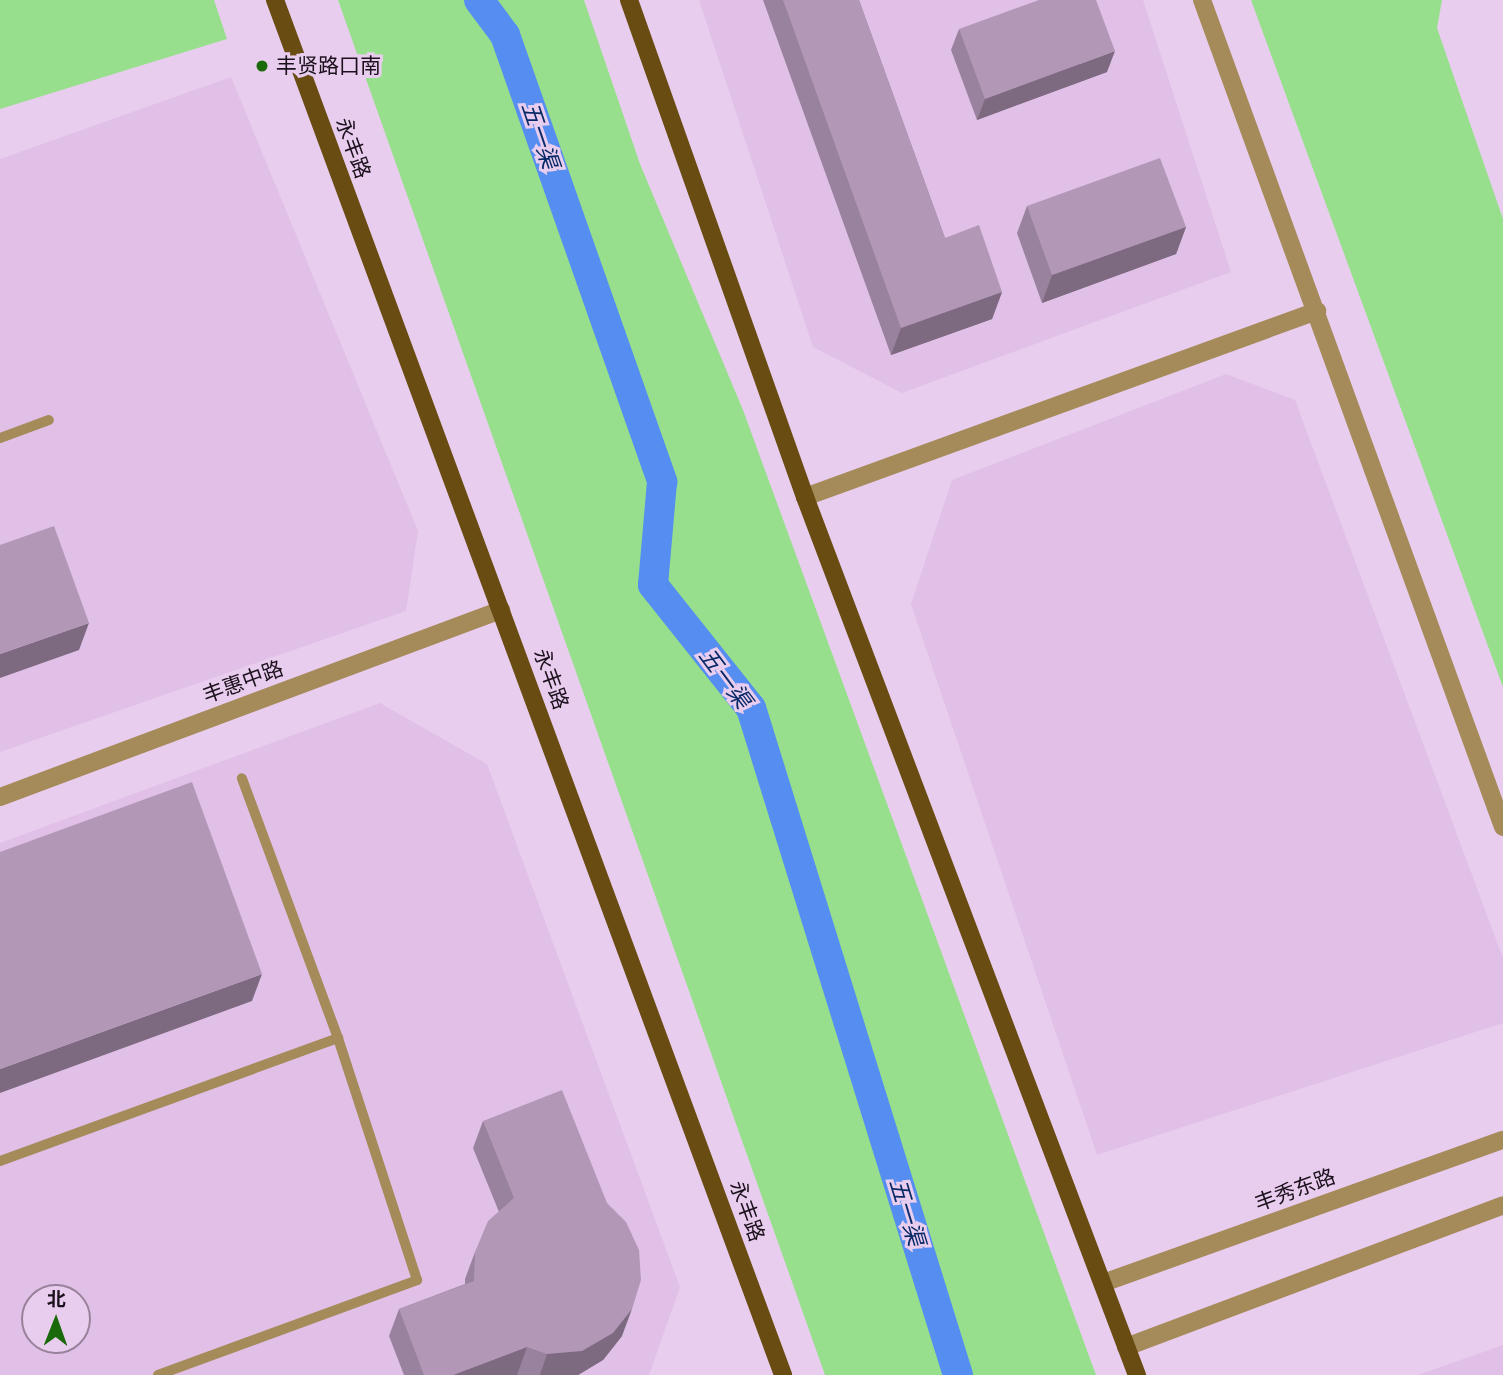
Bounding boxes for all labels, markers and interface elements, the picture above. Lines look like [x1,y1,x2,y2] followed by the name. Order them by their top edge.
[276,53,381,79] place label: 丰贤路口南
[254,58,270,74] marker: 丰贤路口南
[516,98,564,172] water label: 五一渠
[330,114,376,182] street label: 永丰路
[693,642,757,714] water label: 五一渠
[528,645,574,713] street label: 永丰路
[199,656,287,708] street label: 丰惠中路
[1251,1164,1339,1216] street label: 丰秀东路
[884,1175,930,1249] water label: 五一渠
[724,1177,770,1245] street label: 永丰路
[21,1284,91,1354] north arrow
[47,1288,66,1311] text: 北

